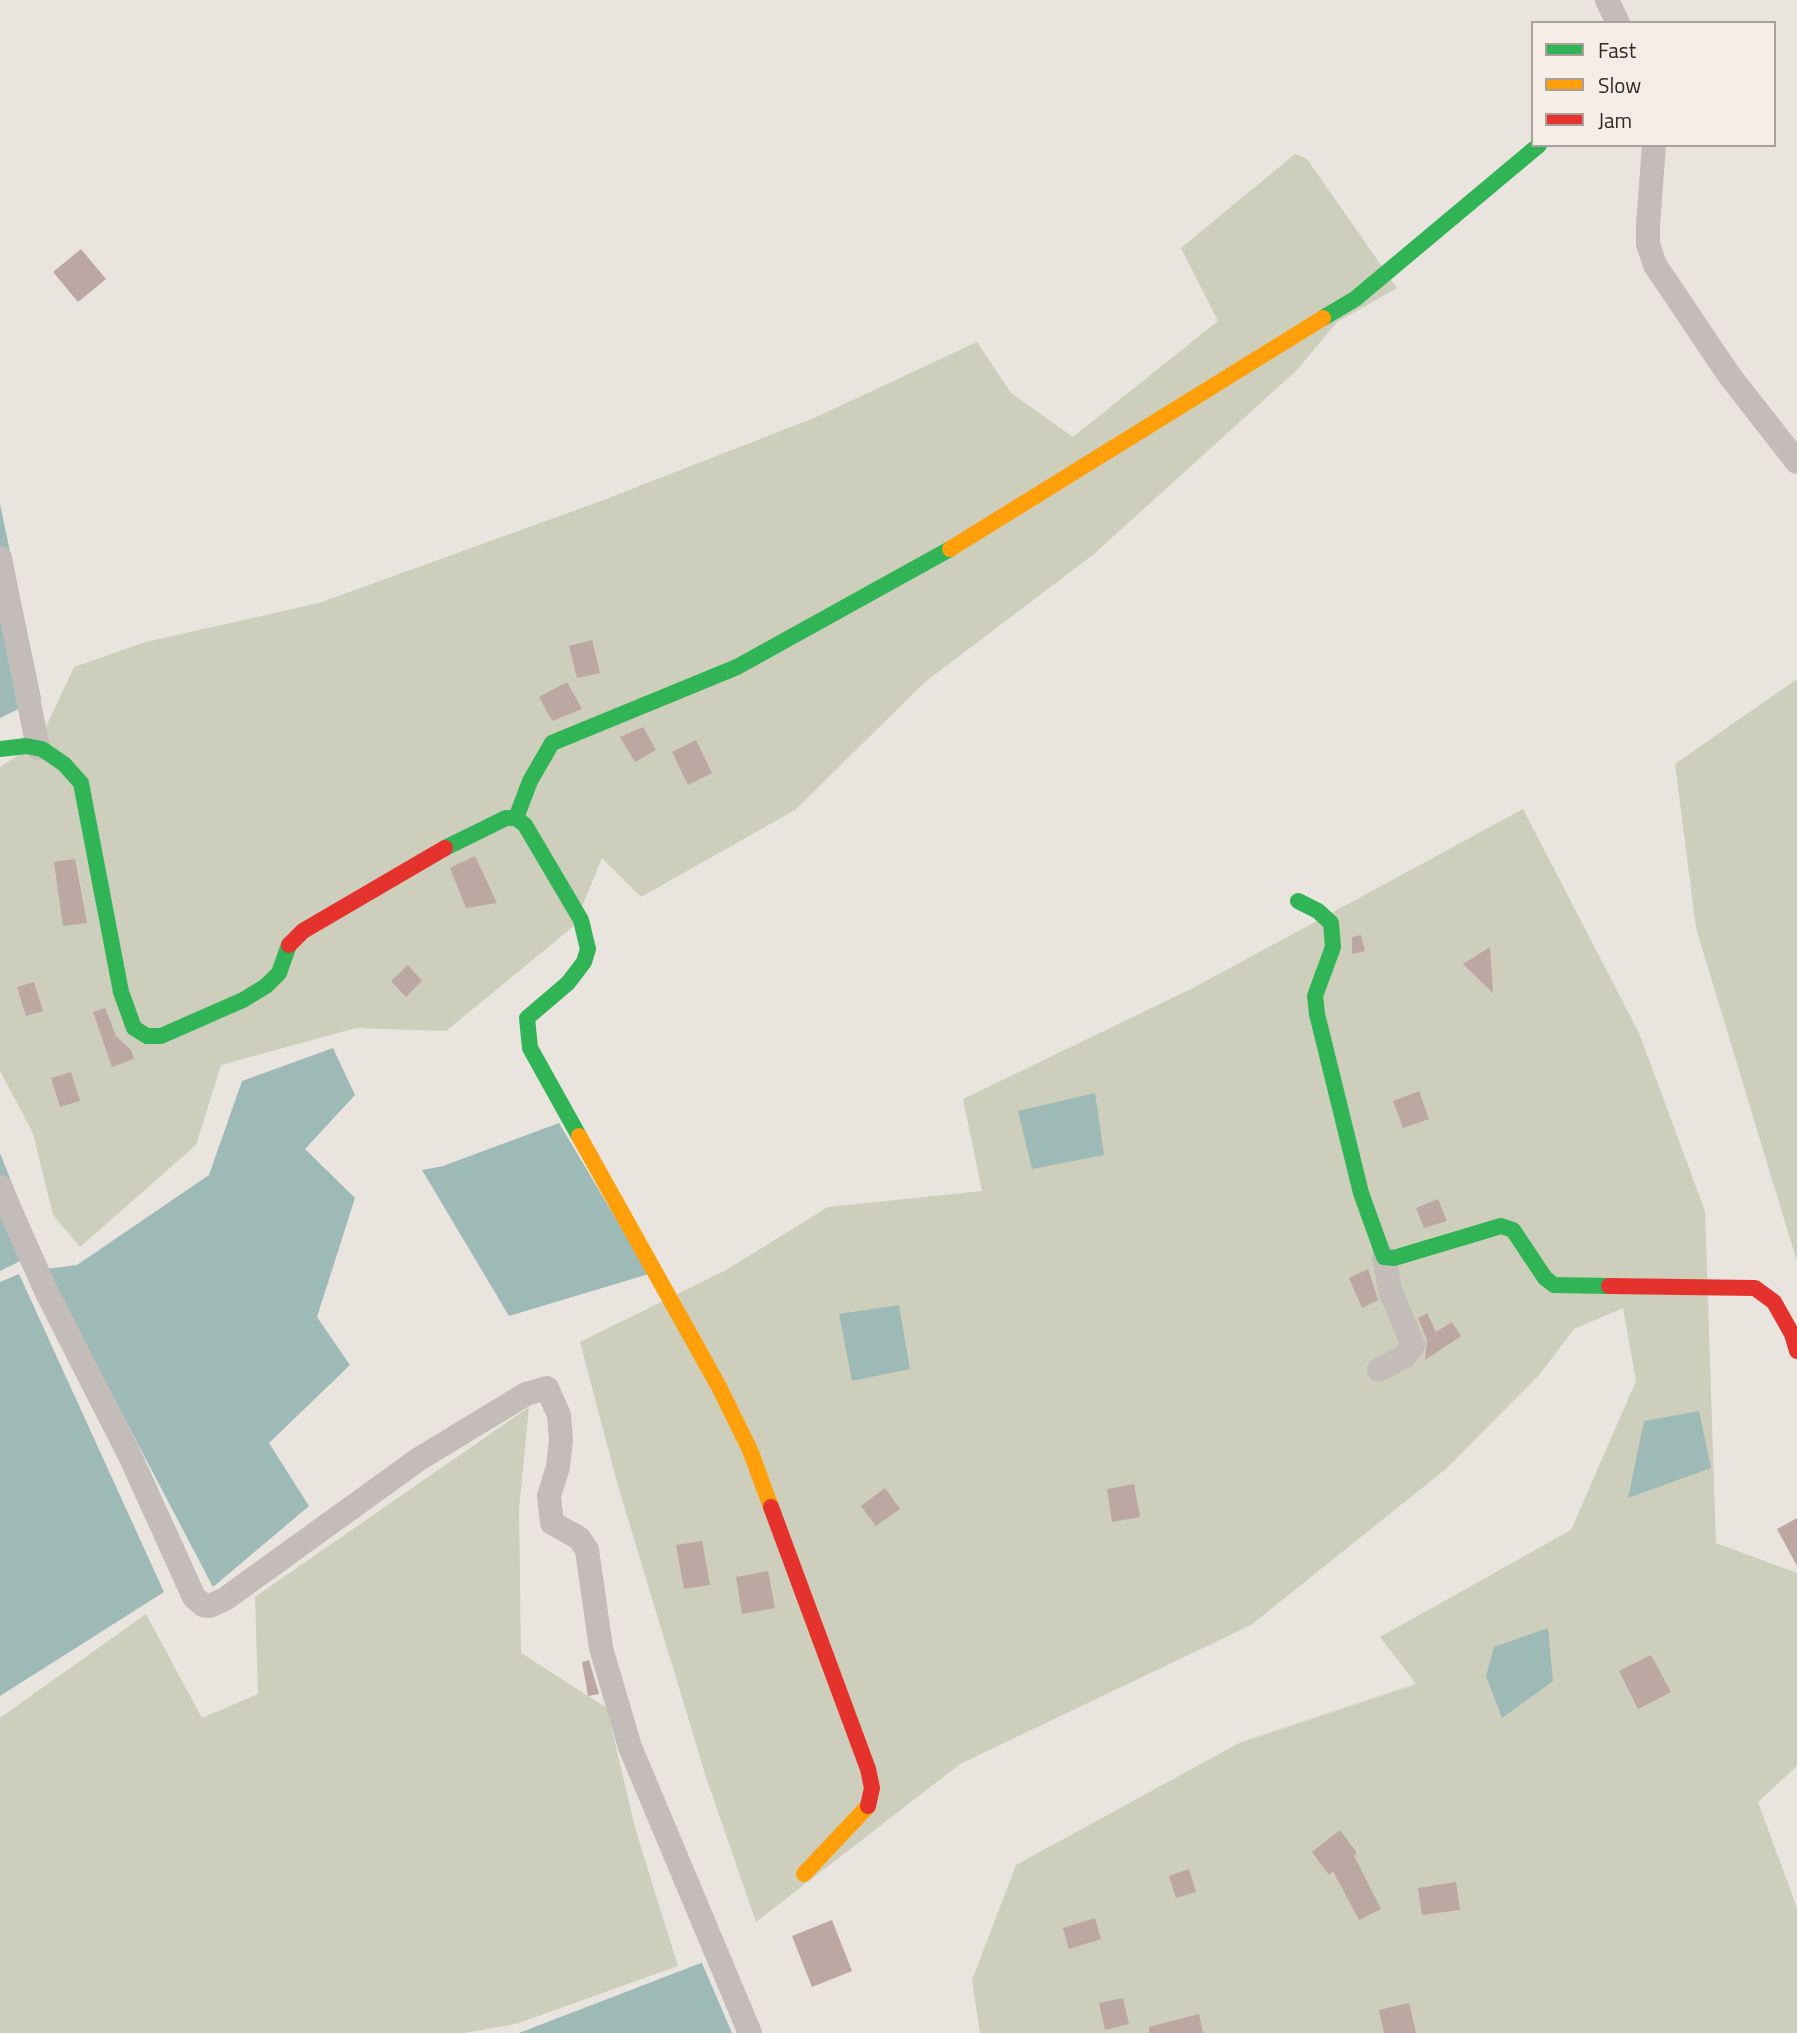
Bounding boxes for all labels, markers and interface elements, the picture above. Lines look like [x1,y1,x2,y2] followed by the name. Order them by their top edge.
[1531,21,1776,147] legend
[1598,34,1636,66] text: Fast
[1598,69,1641,101] text: Slow
[1598,104,1632,136] text: Jam

